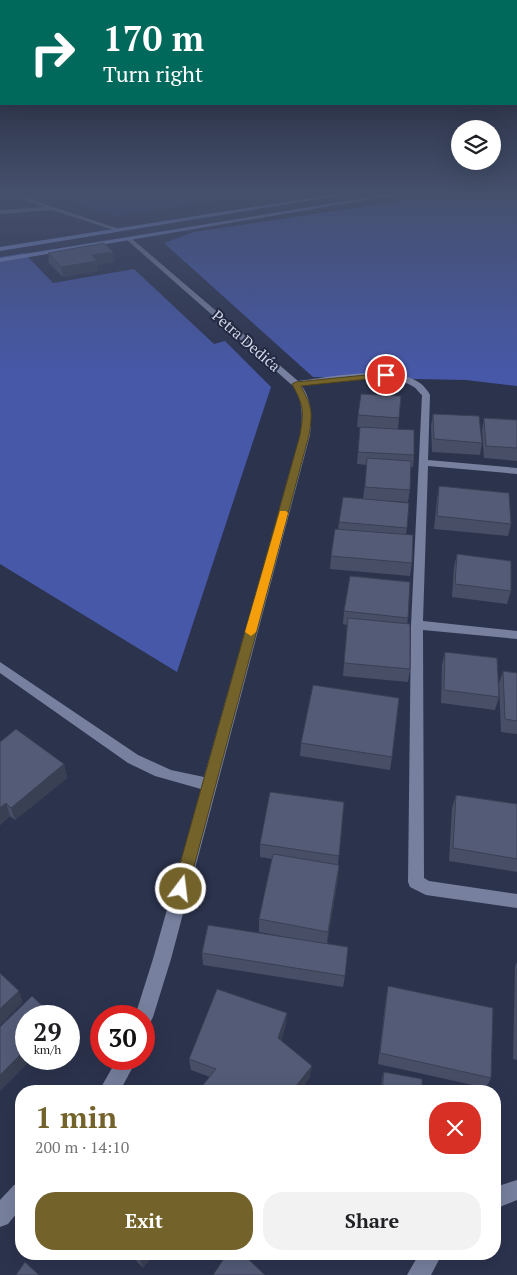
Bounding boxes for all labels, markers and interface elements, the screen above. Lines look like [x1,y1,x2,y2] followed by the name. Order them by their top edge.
[103,15,204,61] text: 170 m
[20,20,85,85] icon: right
[103,59,203,88] text: Turn right
[451,120,501,170] map controls
[451,120,501,170] button: layers
[208,305,285,376] street label: Petra Dedića
[365,354,407,396] pin
[372,361,400,389] icon: arrive
[154,862,206,914] position arrow
[90,1005,155,1070] speed limit sign: 30
[33,1015,62,1048] text: 29
[34,1042,61,1057] text: km/h
[35,1097,117,1137] text: 1 min
[429,1102,481,1154] button: close
[35,1136,129,1158] text: 200 m · 14:10
[35,1192,253,1250] button: Exit
[263,1192,481,1250] button: Share

